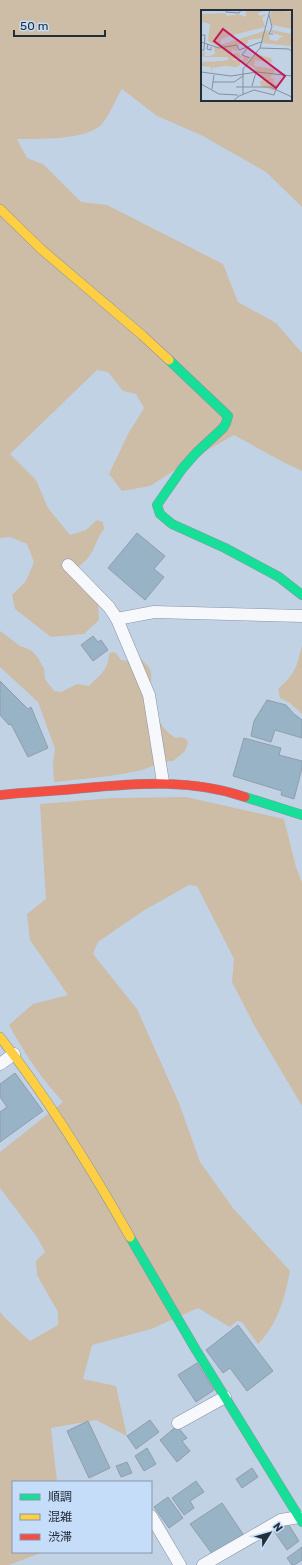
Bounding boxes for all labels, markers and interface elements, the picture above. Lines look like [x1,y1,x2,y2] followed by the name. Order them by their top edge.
[201,10,292,101] inset map
[14,12,105,38] scale bar
[20,19,48,33] text: 50 m
[12,1481,152,1553] legend
[48,1490,72,1504] text: 順調
[48,1510,72,1524] text: 混雑
[250,1513,290,1553] north arrow
[270,1520,285,1534] text: N
[48,1530,72,1544] text: 渋滞

